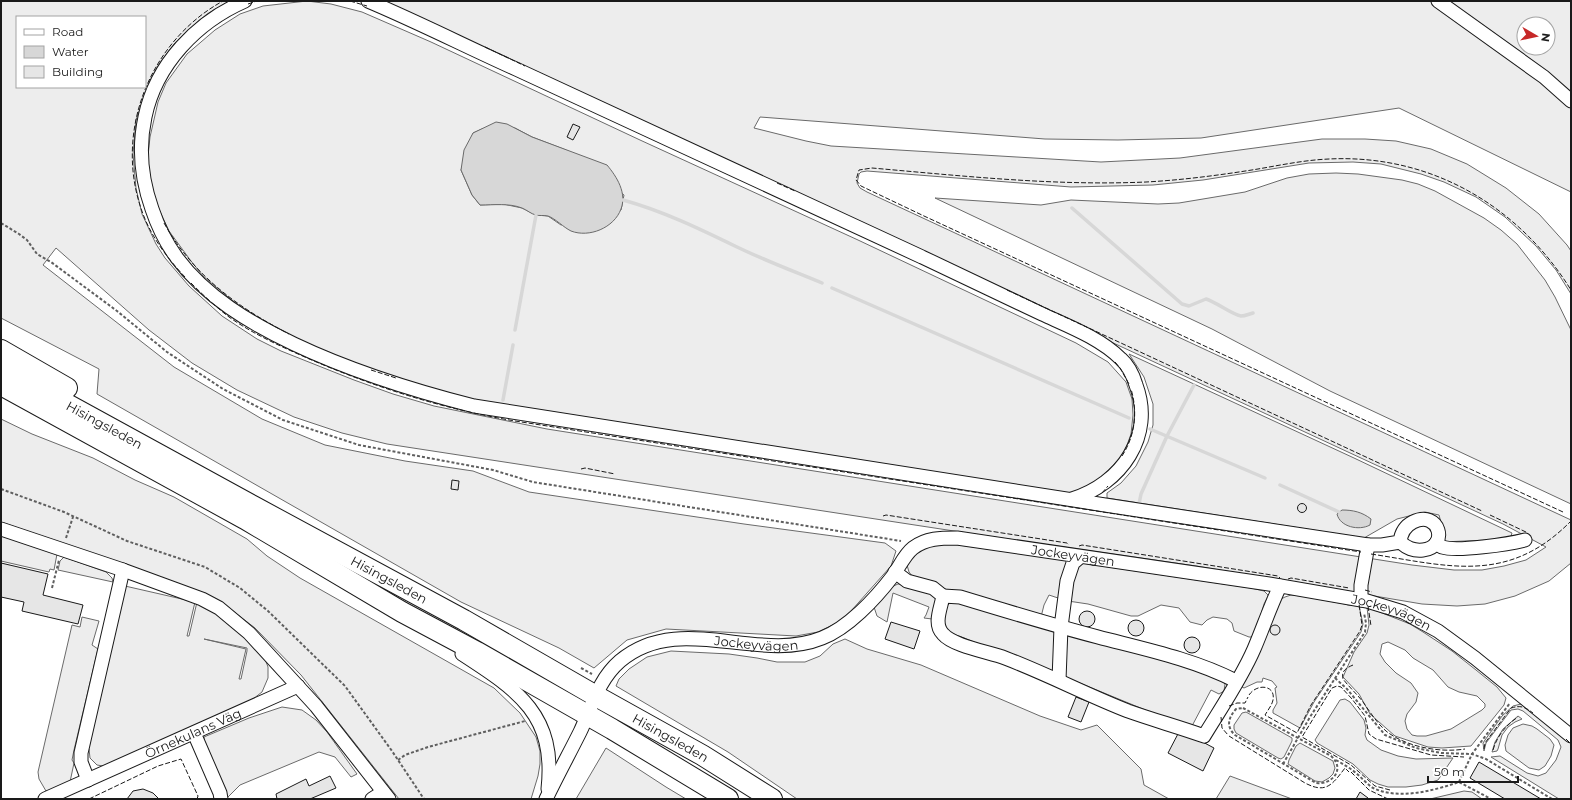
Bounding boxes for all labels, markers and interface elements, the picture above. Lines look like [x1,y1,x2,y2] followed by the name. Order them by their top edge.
[16,16,146,88] legend
[1516,16,1556,56] north arrow
[52,24,83,39] text: Road
[1538,32,1553,43] text: N
[52,44,89,59] text: Water
[52,64,103,79] text: Building
[63,397,146,452] street label: Hisingsleden
[1029,541,1116,569] street label: Jockeyvägen
[348,552,430,607] street label: Hisingsleden
[1349,590,1434,634] street label: Jockeyvägen
[712,632,799,654] street label: Jockeyvägen
[142,704,244,761] street label: Örnekulans Väg
[630,710,712,765] street label: Hisingsleden
[1428,758,1518,784] scale bar
[1434,764,1465,779] text: 50 m

